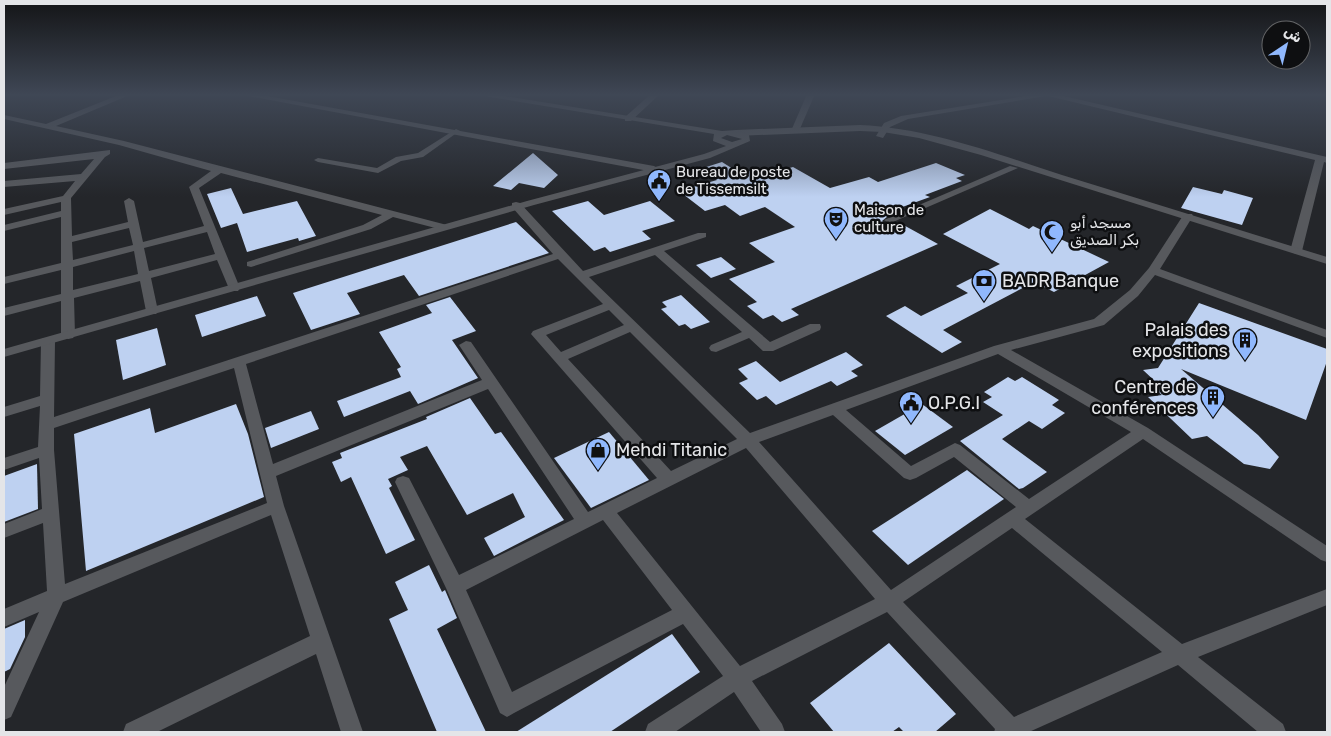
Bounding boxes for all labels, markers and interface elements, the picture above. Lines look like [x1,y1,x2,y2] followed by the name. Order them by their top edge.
[1261,20,1311,70] north arrow
[1281,23,1306,47] text: ش
[676,163,790,198] place label: Bureau de poste de Tissemsilt
[646,168,672,202] public building icon: Bureau de poste de Tissemsilt
[854,201,924,236] place label: Maison de culture
[823,206,849,240] theatre icon: Maison de culture
[1070,214,1139,249] place label: مسجد أبو بكر الصديق
[1039,219,1065,253] mosque icon: مسجد أبو بكر الصديق
[971,268,997,302] bank icon: BADR Banque
[1002,270,1119,292] place label: BADR Banque
[1132,319,1228,362] place label: Palais des expositions
[1232,327,1258,361] building icon: Palais des expositions
[1091,376,1196,419] place label: Centre de conférences
[1200,384,1226,418] building icon: Centre de conférences
[898,390,924,424] public building icon: O.P.G.I
[928,392,980,414] place label: O.P.G.I
[585,437,611,471] shop icon: Mehdi Titanic
[616,439,727,461] place label: Mehdi Titanic

